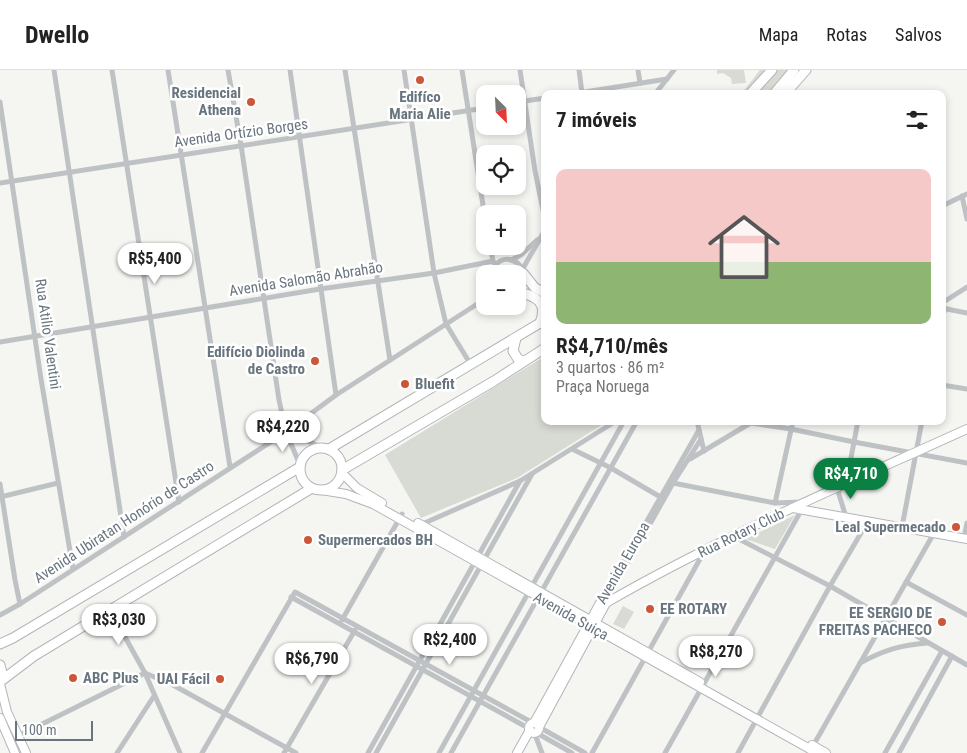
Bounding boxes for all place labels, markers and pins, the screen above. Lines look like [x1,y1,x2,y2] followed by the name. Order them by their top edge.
[414,74,426,86] marker: Edifíco Maria Alie
[171,84,241,119] place label: Residencial Athena
[389,88,451,123] place label: Edifíco Maria Alie
[245,96,257,108] marker: Residencial Athena
[109,242,201,285] pin: R$5,400
[207,343,305,378] place label: Edifício Diolinda de Castro
[309,355,321,367] marker: Edifício Diolinda de Castro
[415,375,455,393] place label: Bluefit
[399,378,411,390] marker: Bluefit
[237,410,329,453] pin: R$4,220
[805,458,897,500] pin: R$4,710
[835,518,946,536] place label: Leal Supermecado
[950,521,962,533] marker: Leal Supermecado
[318,531,433,549] place label: Supermercados BH
[302,534,314,546] marker: Supermercados BH
[660,600,728,618] place label: EE ROTARY
[644,603,656,615] marker: EE ROTARY
[73,604,165,646] pin: R$3,030
[819,604,932,639] place label: EE SERGIO DE FREITAS PACHECO
[936,616,948,628] marker: EE SERGIO DE FREITAS PACHECO
[404,624,496,666] pin: R$2,400
[670,636,762,678] pin: R$8,270
[266,642,358,685] pin: R$6,790
[83,669,139,687] place label: ABC Plus
[157,670,210,688] place label: UAI Fácil
[67,672,79,684] marker: ABC Plus
[214,673,226,685] marker: UAI Fácil

